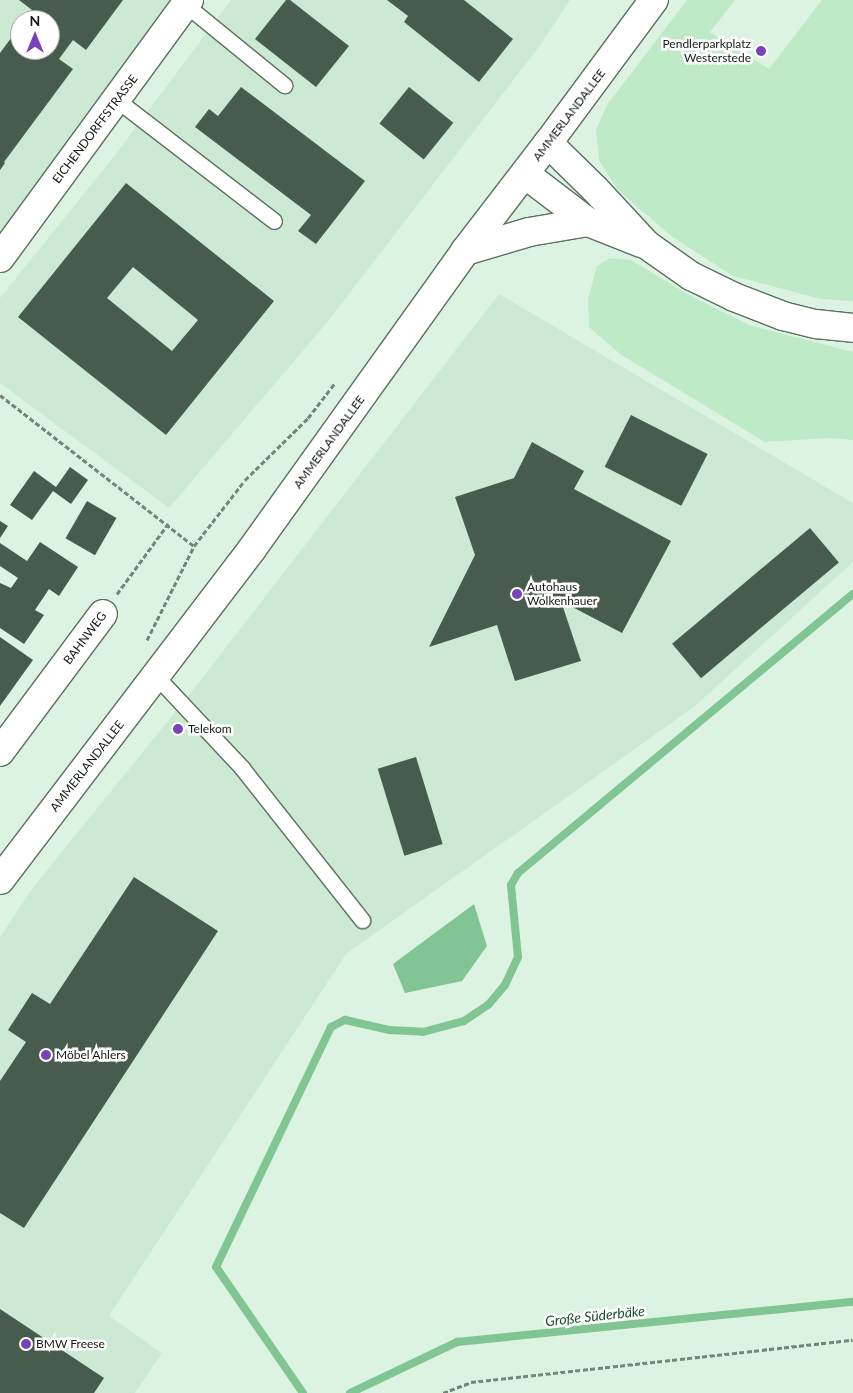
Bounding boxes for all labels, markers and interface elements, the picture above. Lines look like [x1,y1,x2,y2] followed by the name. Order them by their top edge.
[10,10,60,60] north arrow
[30,12,40,29] text: N
[663,37,751,65] place label: Pendlerparkplatz Westerstede
[755,45,767,57] marker: Pendlerparkplatz Westerstede
[530,66,608,164] street label: AMMERLANDALLEE
[49,72,141,186] street label: EICHENDORFFSTRASSE
[290,393,368,491] street label: AMMERLANDALLEE
[527,580,597,608] place label: Autohaus Wolkenhauer
[511,588,523,600] marker: Autohaus Wolkenhauer
[61,609,109,667] street label: BAHNWEG
[47,718,127,814] street label: AMMERLANDALLEE
[188,722,232,736] place label: Telekom
[172,723,184,735] marker: Telekom
[56,1048,126,1062] place label: Möbel Ahlers
[40,1049,52,1061] marker: Möbel Ahlers
[544,1302,646,1330] water label: Große Süderbäke
[36,1337,105,1351] place label: BMW Freese
[20,1338,32,1350] marker: BMW Freese

